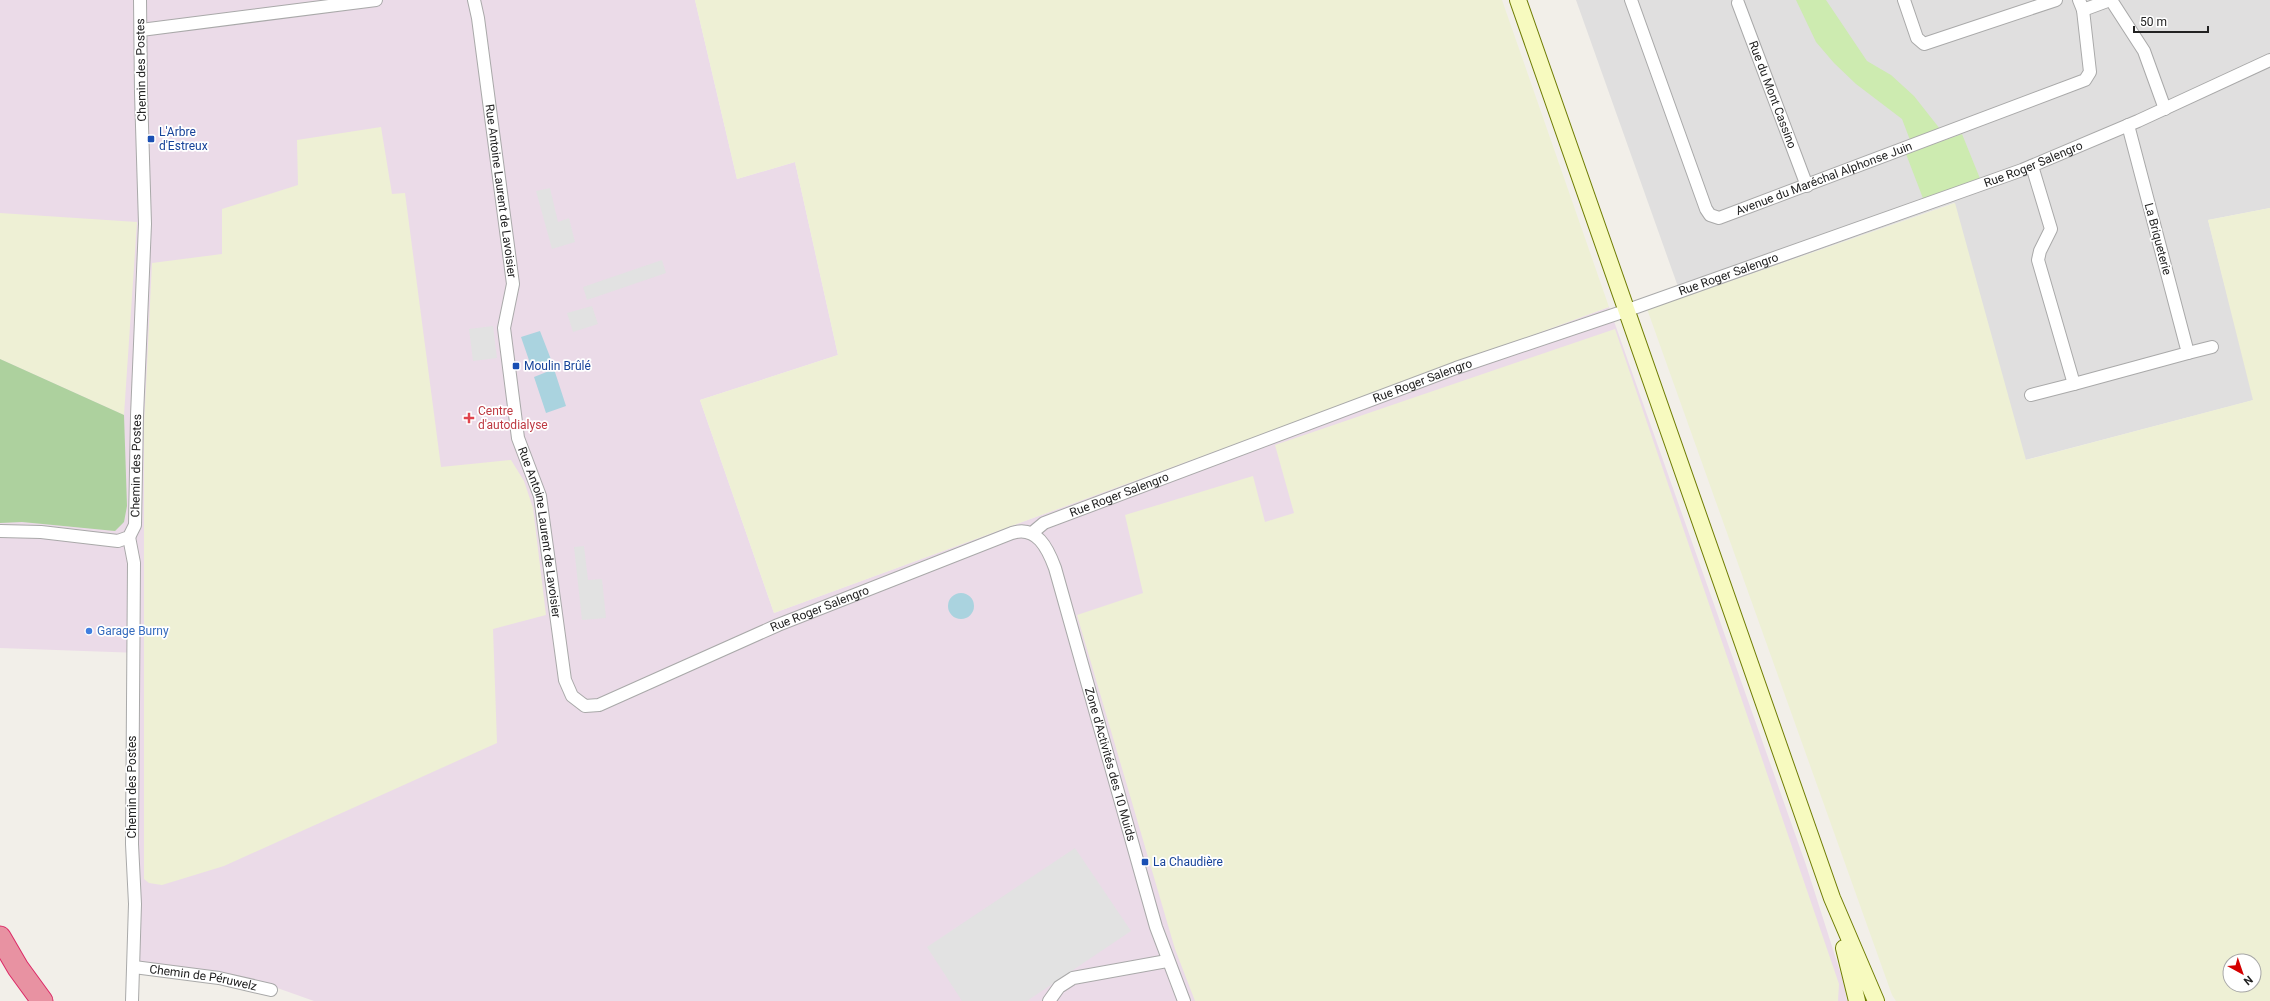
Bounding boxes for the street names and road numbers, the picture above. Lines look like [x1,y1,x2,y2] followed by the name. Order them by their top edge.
[133,18,149,122] street label: Chemin des Postes
[1746,39,1799,151] street label: Rue du Mont Cassino
[482,103,519,279] street label: Rue Antoine Laurent de Lavoisier
[1982,138,2085,190] street label: Rue Roger Salengro
[1734,139,1914,218] street label: Avenue du Maréchal Alphonse Juin
[2142,202,2174,276] street label: La Briqueterie
[1677,250,1780,298] street label: Rue Roger Salengro
[1371,356,1474,406] street label: Rue Roger Salengro
[128,414,144,517] street label: Chemin des Postes
[515,445,563,619] street label: Rue Antoine Laurent de Lavoisier
[1068,470,1171,520] street label: Rue Roger Salengro
[768,583,871,635] street label: Rue Roger Salengro
[1082,686,1139,843] street label: Zone d'Activités des 10 Muids
[125,735,139,839] street label: Chemin des Postes
[149,962,258,994] street label: Chemin de Péruwelz

